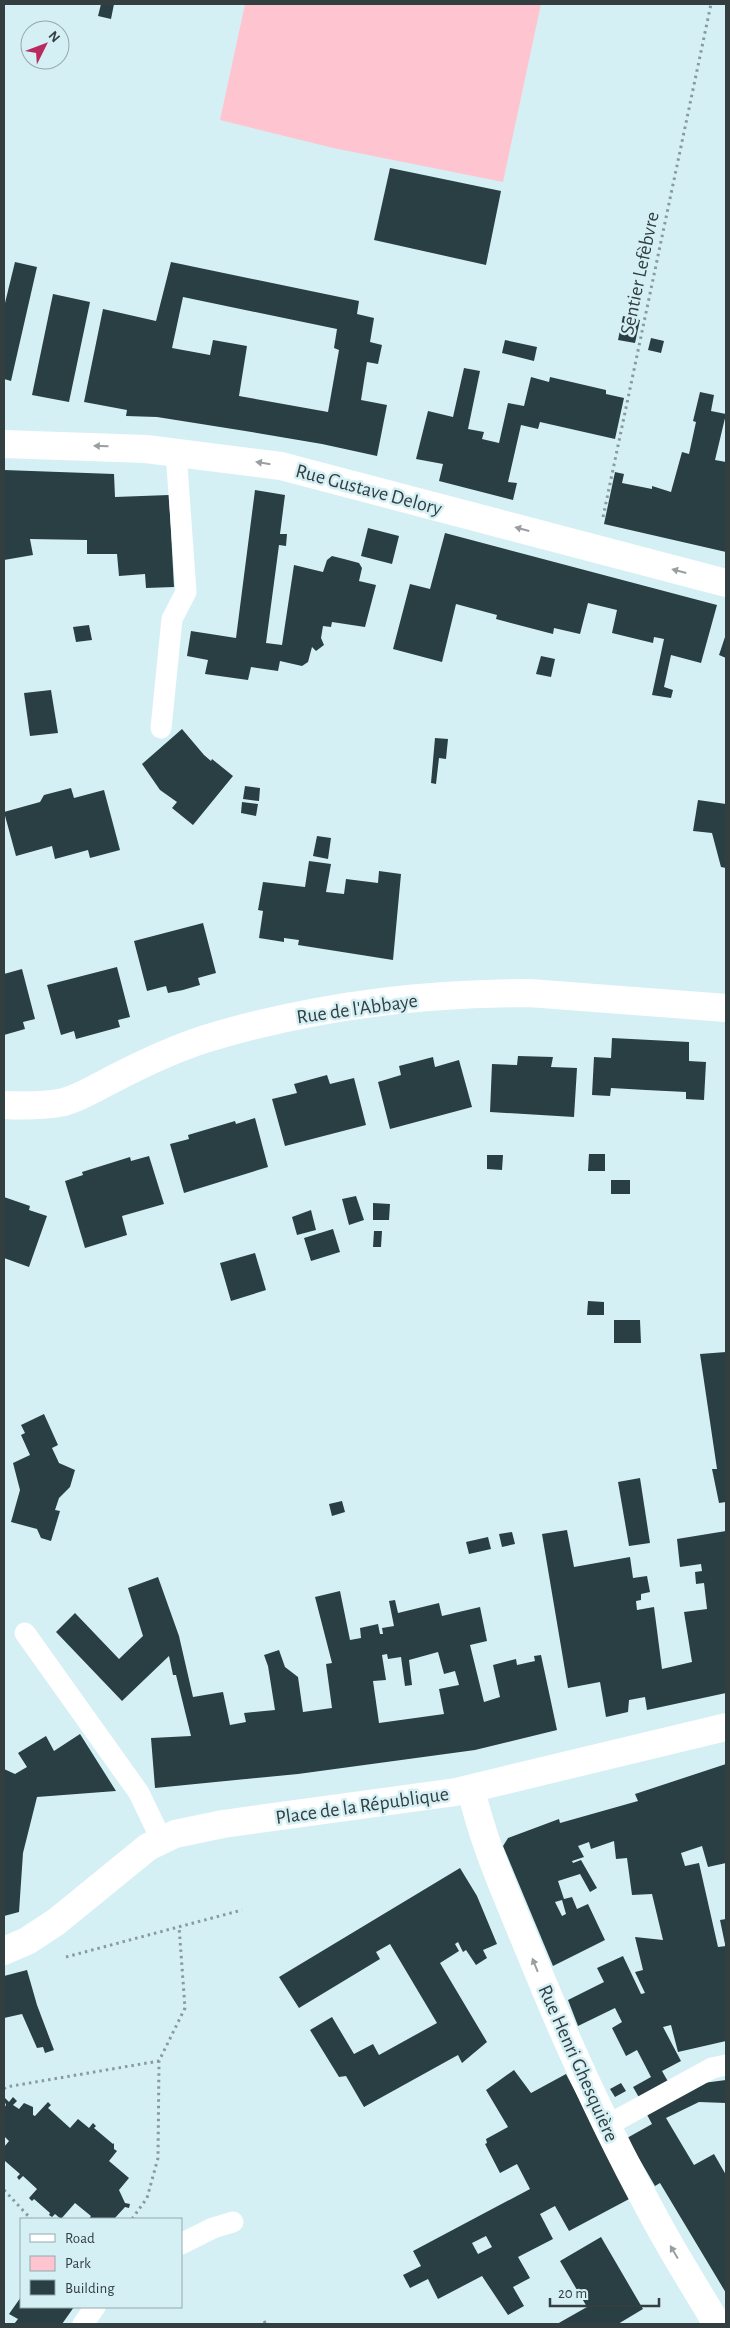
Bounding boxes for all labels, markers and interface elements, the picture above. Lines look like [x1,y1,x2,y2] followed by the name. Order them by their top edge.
[20,20,70,70] north arrow
[45,29,62,45] text: N
[617,210,663,336] street label: Sentier Lefèbvre
[93,442,109,450] one-way arrow
[254,459,270,467] one-way arrow
[293,461,445,519] street label: Rue Gustave Delory
[514,525,530,533] one-way arrow
[672,567,687,575] one-way arrow
[295,991,419,1027] street label: Rue de l'Abbaye
[274,1784,450,1828] street label: Place de la République
[531,1957,539,1972] one-way arrow
[534,1982,622,2145] street label: Rue Henri Ghesquière
[20,2218,182,2308] legend
[65,2231,95,2246] text: Road
[670,2246,679,2259] one-way arrow
[65,2256,91,2271] text: Park
[550,2276,659,2308] scale bar
[65,2281,115,2296] text: Building
[558,2286,587,2301] text: 20 m

